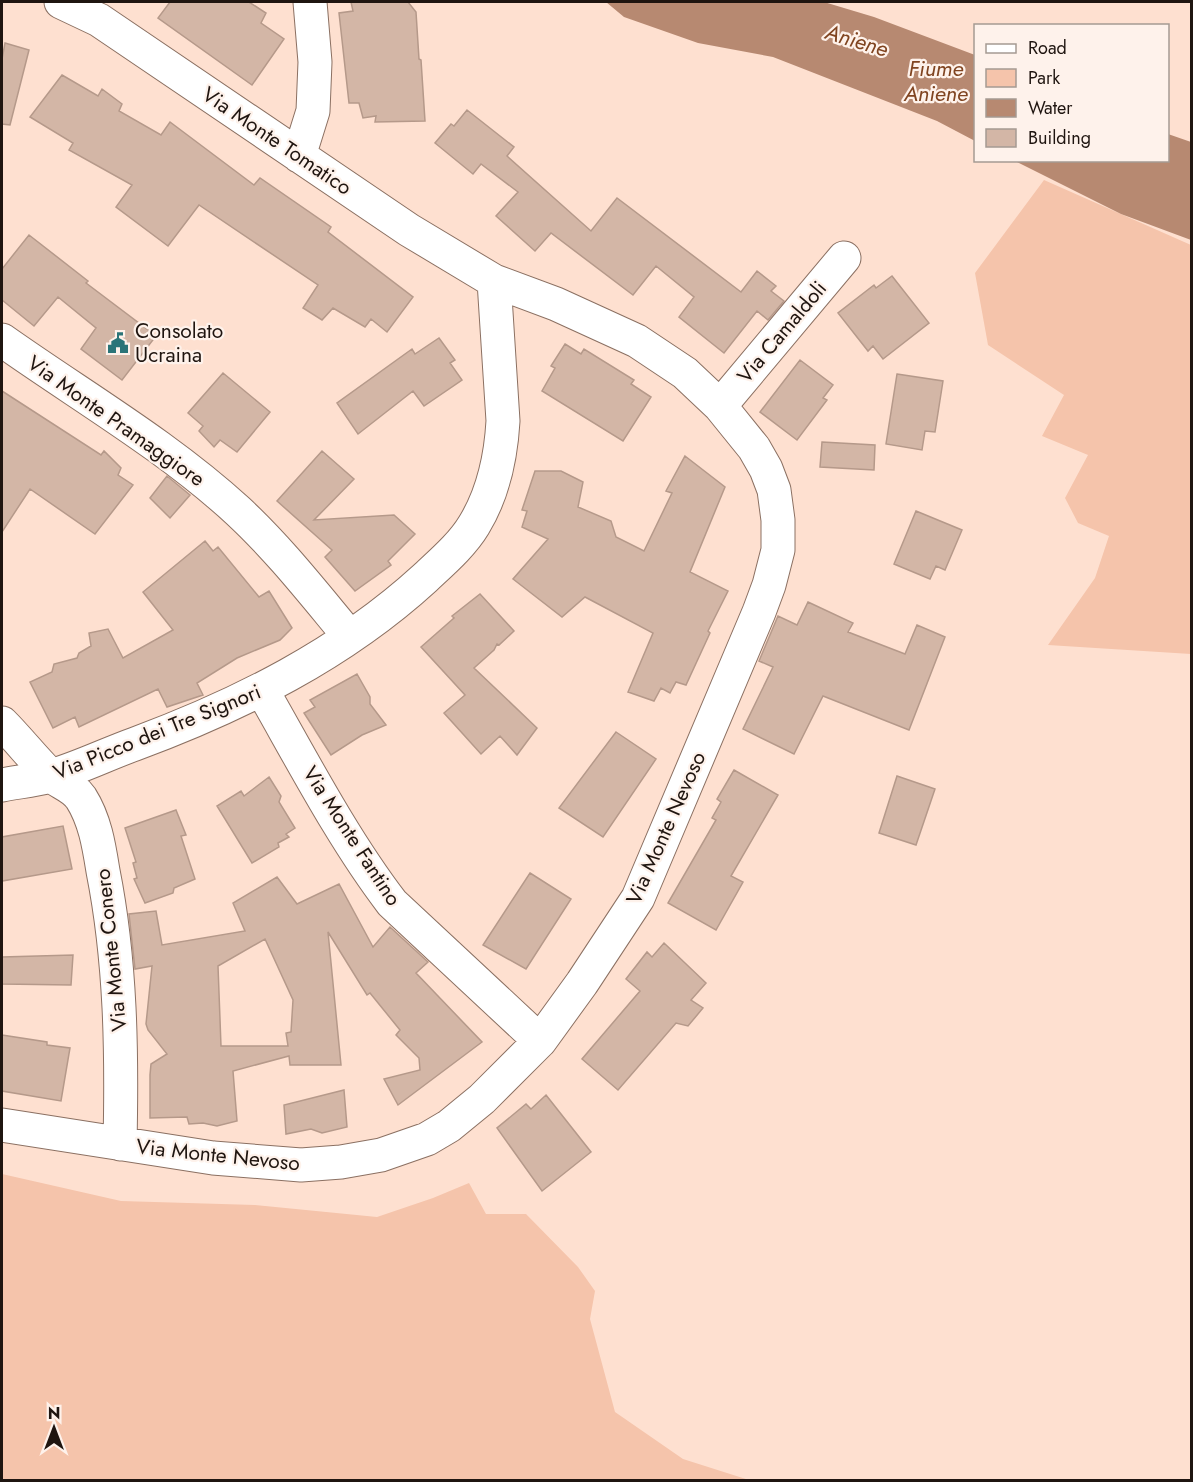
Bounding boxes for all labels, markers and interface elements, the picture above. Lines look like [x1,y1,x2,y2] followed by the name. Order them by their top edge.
[821,15,892,65] water label: Aniene
[974,24,1169,162] legend
[1028,35,1067,61] text: Road
[903,52,968,109] water label: Fiume Aniene
[1028,65,1060,91] text: Park
[196,80,358,202] street label: Via Monte Tomatico
[1028,95,1073,121] text: Water
[1028,125,1091,151] text: Building
[730,274,834,390] street label: Via Camaldoli
[135,316,223,370] place label: Consolato Ucraina
[106,331,130,355] public building icon: Consolato Ucraina
[21,348,211,494] street label: Via Monte Pramaggiore
[49,677,265,787] street label: Via Picco dei Tre Signori
[619,747,713,909] street label: Via Monte Nevoso
[295,760,409,912] street label: Via Monte Fantino
[88,867,134,1033] street label: Via Monte Conero
[135,1131,301,1179] street label: Via Monte Nevoso
[24,1398,84,1458] north arrow
[48,1402,60,1425] text: N

